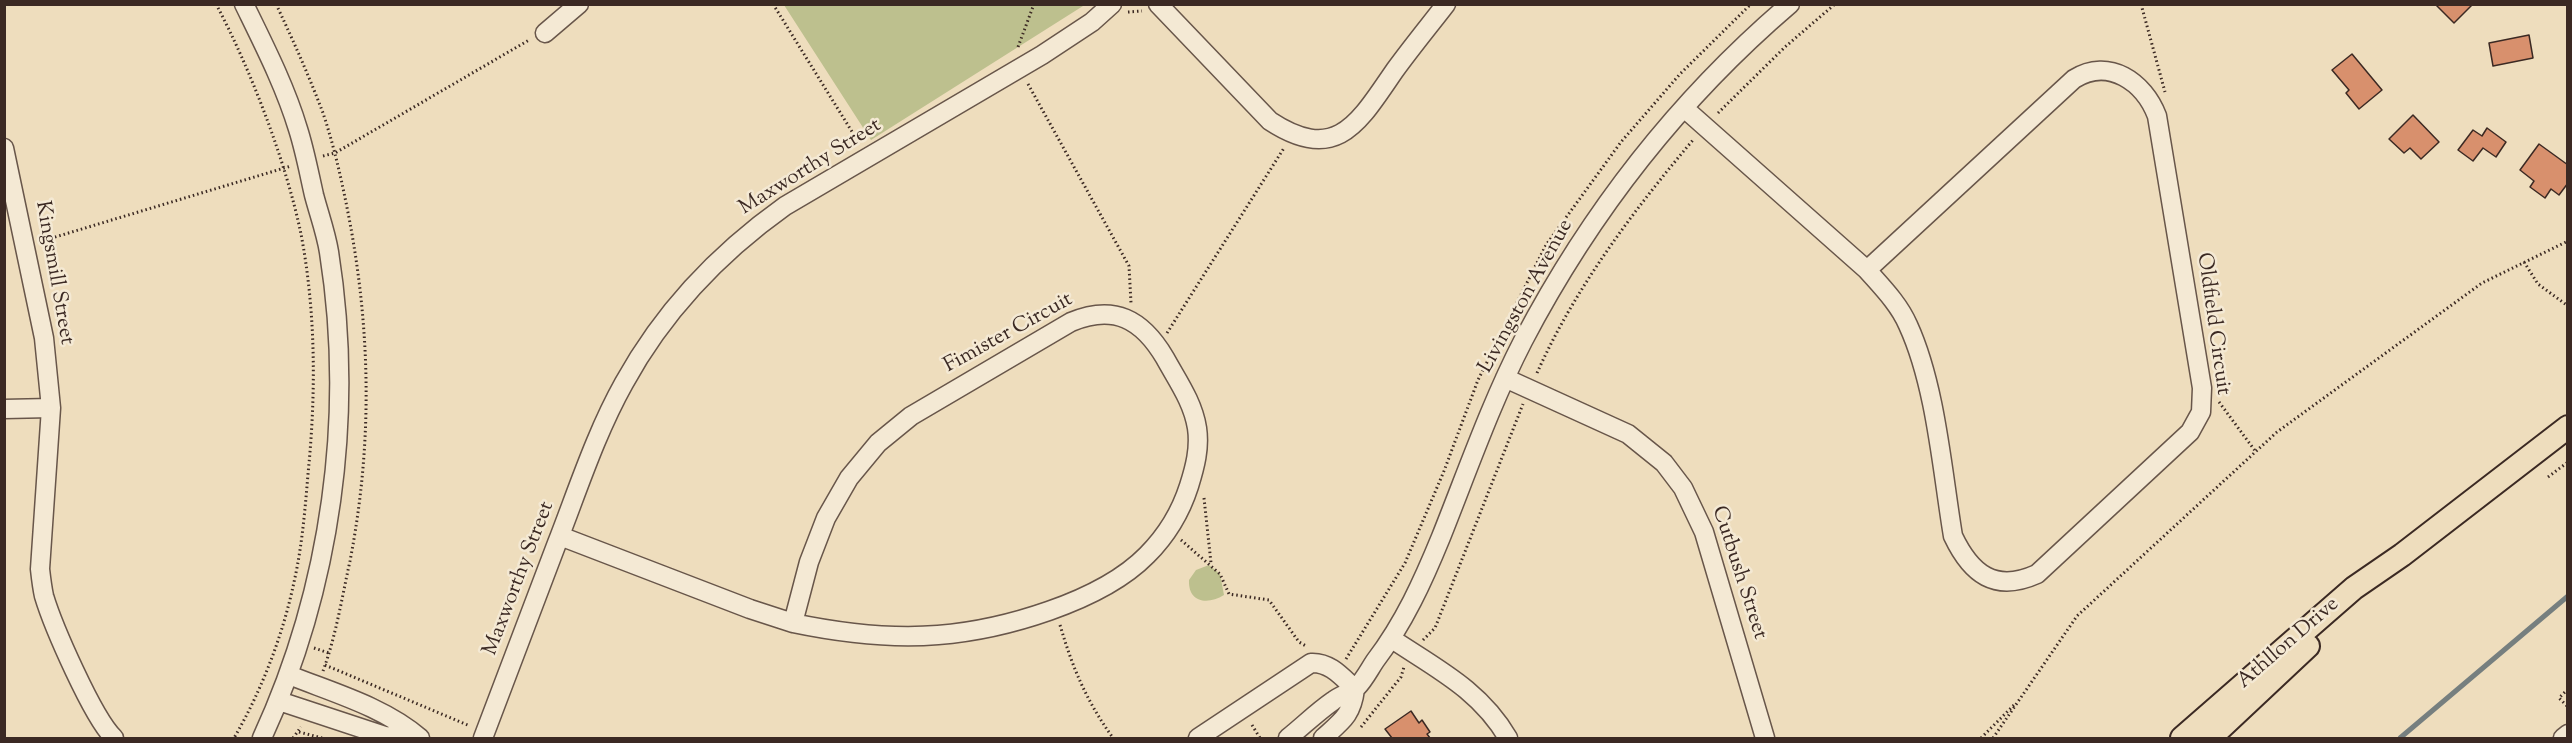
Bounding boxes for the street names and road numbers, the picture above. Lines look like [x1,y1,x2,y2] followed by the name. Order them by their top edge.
[735,114,887,222] street label: Maxworthy Street
[28,199,78,347] street label: Kingsmill Street
[1474,216,1580,378] street label: Livingston Avenue
[2190,251,2234,397] street label: Oldfield Circuit
[940,288,1078,380] street label: Fimister Circuit
[479,498,561,660] street label: Maxworthy Street
[1705,503,1771,643] street label: Cutbush Street
[2233,593,2345,695] street label: Athllon Drive

